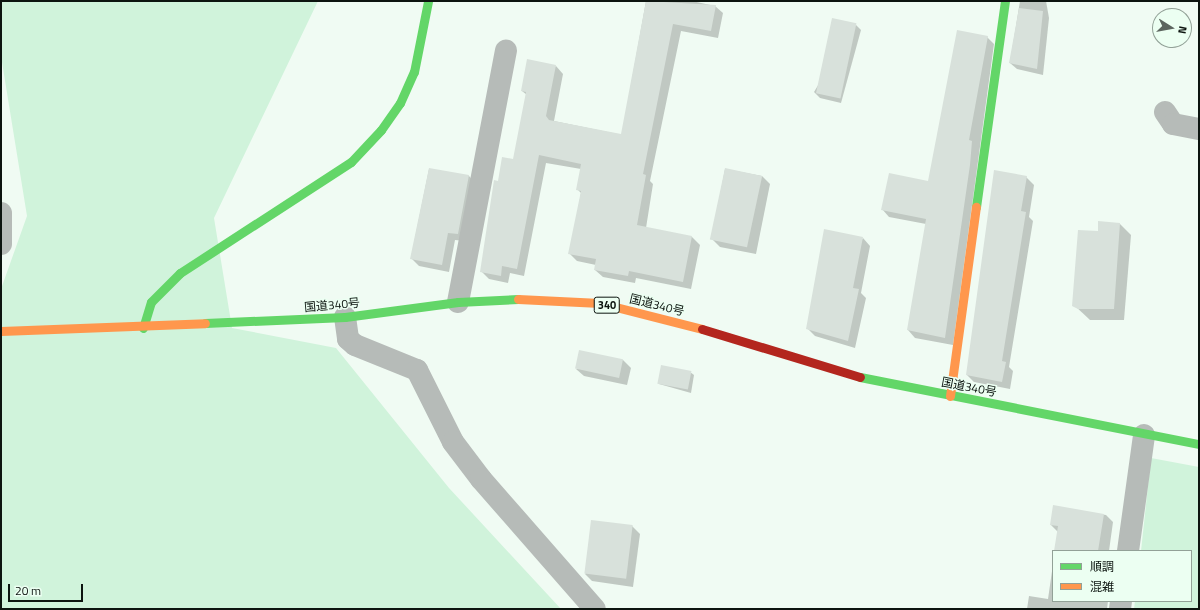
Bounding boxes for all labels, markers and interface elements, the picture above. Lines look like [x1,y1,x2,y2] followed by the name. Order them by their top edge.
[1152,8,1192,48] north arrow
[1174,25,1191,35] text: N
[628,291,686,319] street label: 国道340号
[303,295,361,315] street label: 国道340号
[593,296,621,314] road number: 340
[940,375,998,399] street label: 国道340号
[1052,550,1192,602] legend
[1090,557,1114,576] text: 順調
[10,576,85,602] scale bar
[1090,577,1114,596] text: 混雑
[15,581,41,600] text: 20 m

